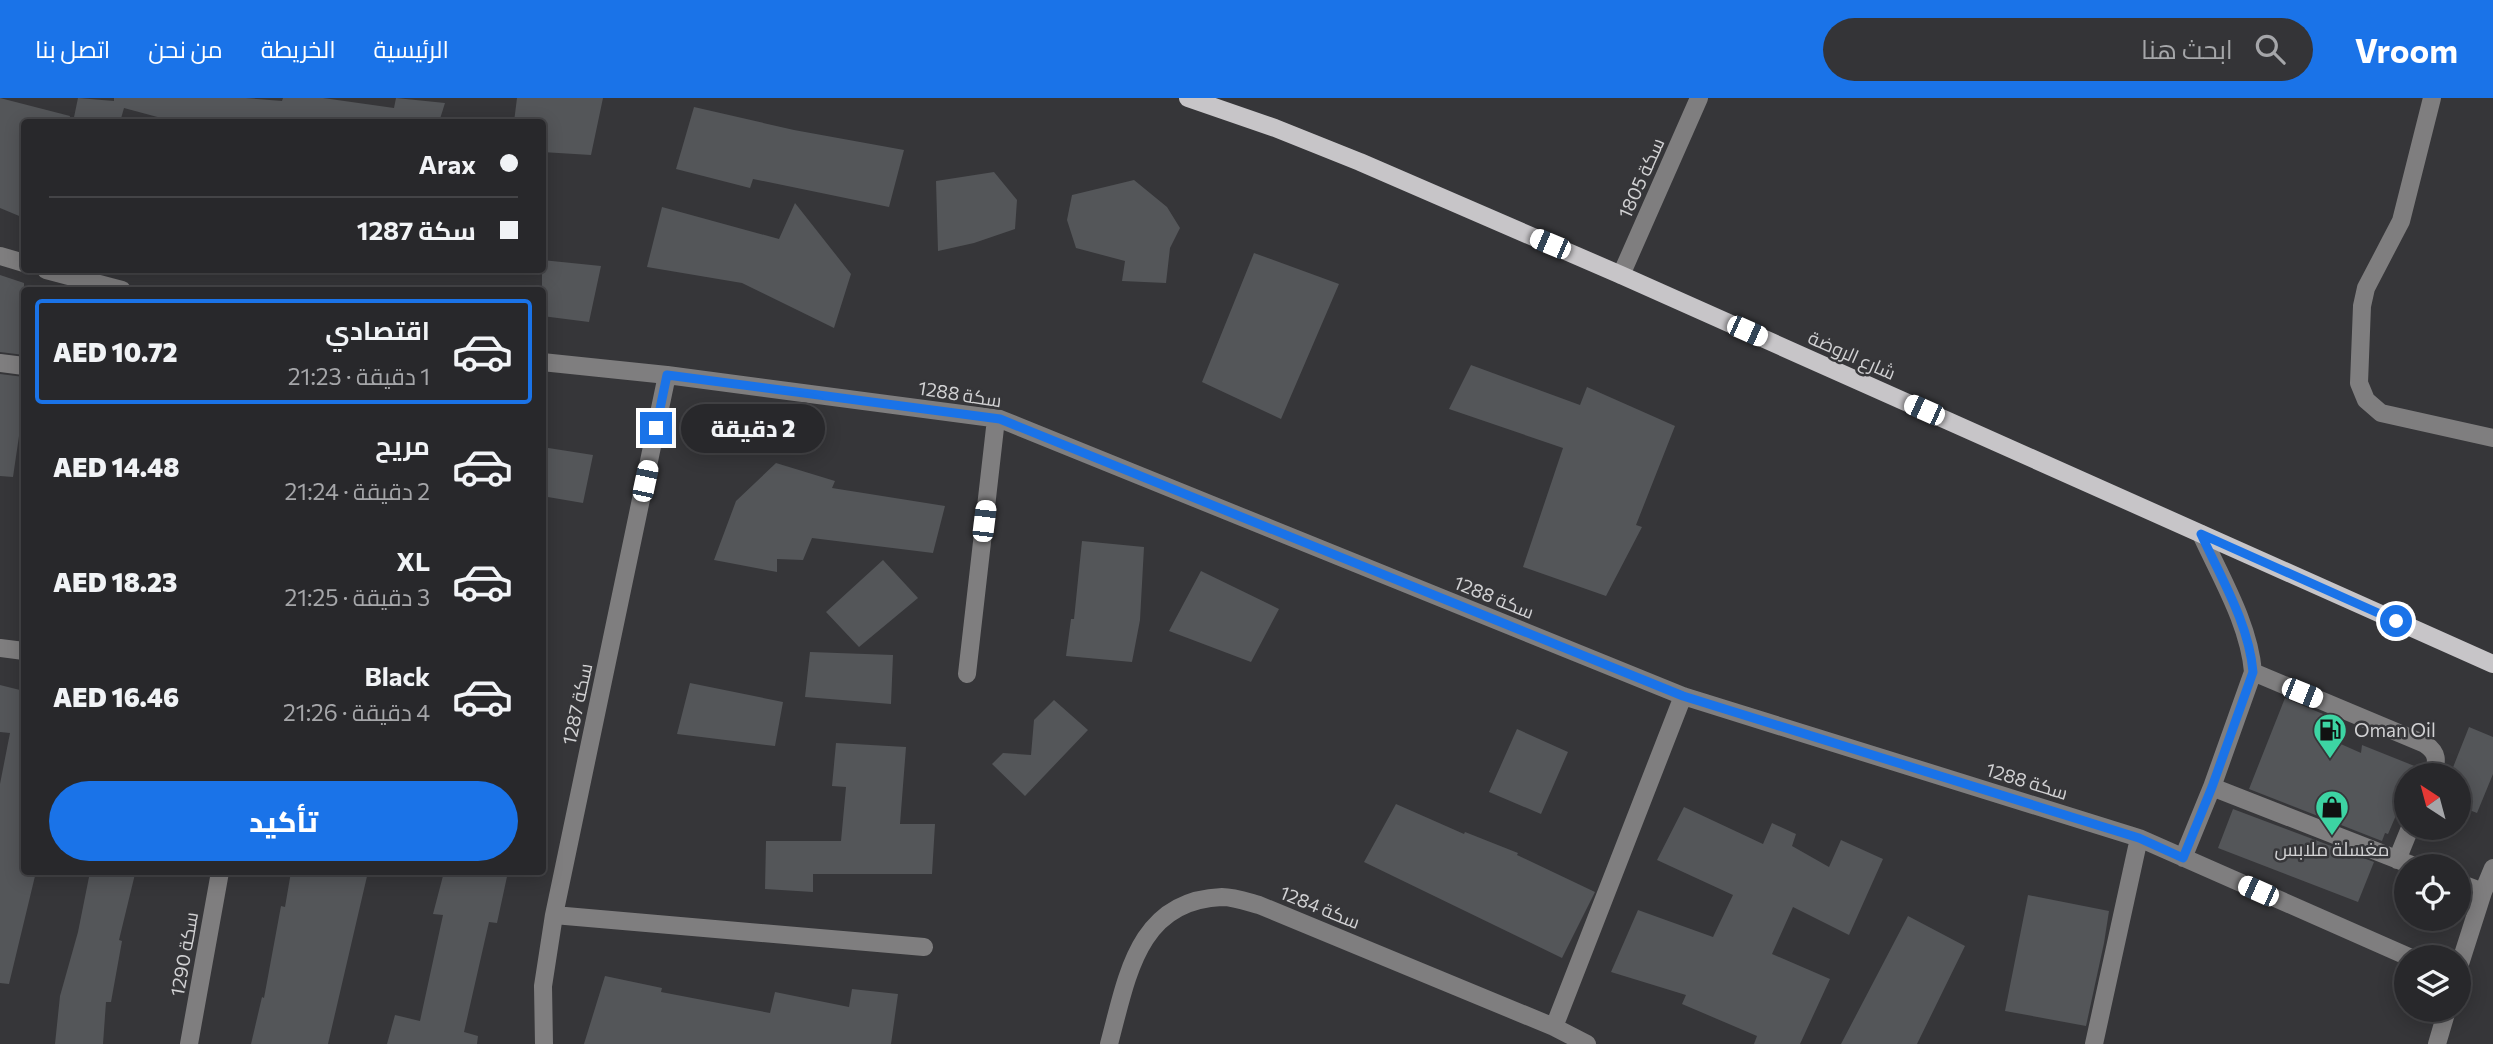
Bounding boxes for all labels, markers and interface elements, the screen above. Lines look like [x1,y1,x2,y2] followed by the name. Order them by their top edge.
[1823,18,2313,81] search box
[2355,29,2458,70] text: Vroom
[2251,30,2289,68] icon: search
[2141,33,2233,64] text: ابحث هنا
[35,34,110,63] text: اتصل بنا
[148,34,223,63] text: من نحن
[261,34,336,63] text: الخريطة
[374,34,449,63] text: الرئيسية
[1613,134,1669,222] street label: سكة 1805
[418,148,476,179] text: Arax
[357,214,476,245] text: سكة 1287
[1527,226,1574,262] car
[1724,313,1771,349] car
[325,314,430,345] text: اقتصادي
[451,320,514,383] icon: car
[1804,325,1900,387] street label: شارع الروضة
[53,336,178,367] text: AED 10.72
[288,362,430,390] text: 1 دقيقة · 21:23
[917,376,1004,411] street label: سكة 1288
[1901,392,1948,428] car
[680,404,824,452] callout: 2 دقيقة
[640,412,672,444] route end
[711,414,795,442] text: 2 دقيقة
[375,429,430,460] text: مريح
[451,435,514,498] icon: car
[53,451,179,482] text: AED 14.48
[631,458,660,504] car
[285,477,430,505] text: 2 دقيقة · 21:24
[972,499,997,543] car
[396,545,430,576] text: XL
[451,550,514,613] icon: car
[53,566,177,597] text: AED 18.23
[1451,570,1538,623] street label: سكة 1288
[284,583,430,611] text: 3 دقيقة · 21:25
[2380,605,2412,637] route start
[364,660,430,691] text: Black
[557,661,596,747] street label: سكة 1287
[451,665,514,728] icon: car
[2279,675,2326,711] car
[53,681,179,712] text: AED 16.46
[283,698,430,726] text: 4 دقيقة · 21:26
[2311,711,2349,760] fuel station icon: Oman Oil
[2354,718,2436,741] place label: Oman Oil
[1983,757,2071,804] street label: سكة 1288
[2394,763,2471,840] north arrow
[2394,763,2471,1022] map controls
[49,781,518,861] button: تأكيد
[2313,788,2351,837] shop icon: مغسلة ملابس
[2275,837,2389,861] place label: مغسلة ملابس
[2394,854,2471,931] button: locate
[2235,873,2282,909] car
[1277,880,1364,933] street label: سكة 1284
[165,910,202,998] street label: سكة 1290
[2394,945,2471,1022] button: layers

